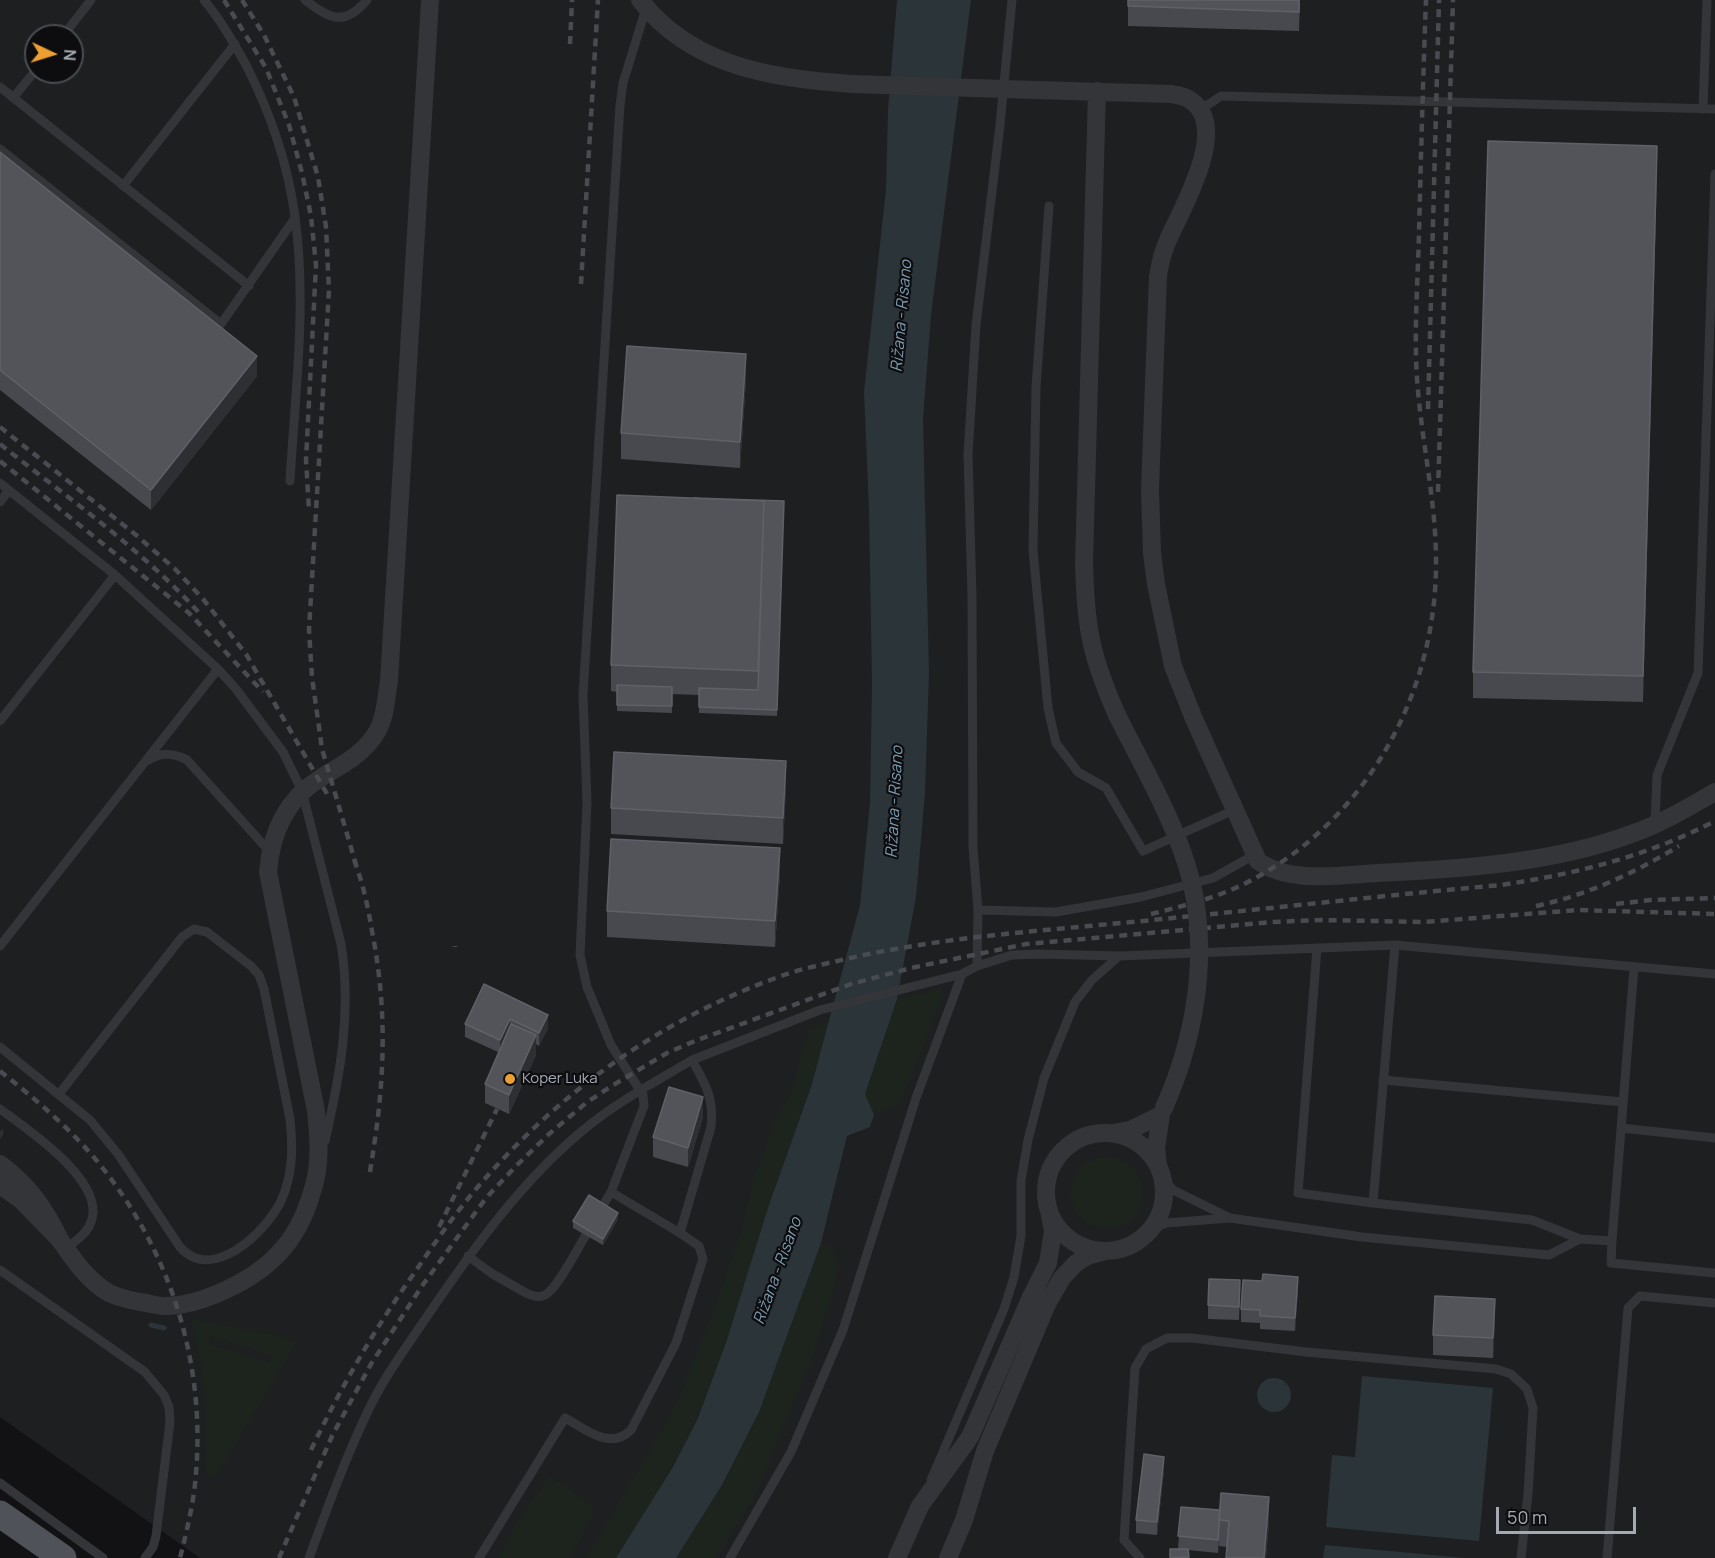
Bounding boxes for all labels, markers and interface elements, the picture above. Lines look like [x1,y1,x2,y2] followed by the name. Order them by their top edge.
[24,24,84,84] north arrow
[59,49,81,62] text: N
[888,259,916,373] water label: Rižana - Risano
[882,745,908,859] water label: Rižana - Risano
[522,1070,598,1088] place label: Koper Luka
[503,1072,517,1086] marker: Koper Luka
[750,1215,806,1327] water label: Rižana - Risano
[1499,1495,1638,1533] scale bar
[1507,1505,1547,1529] text: 50 m

